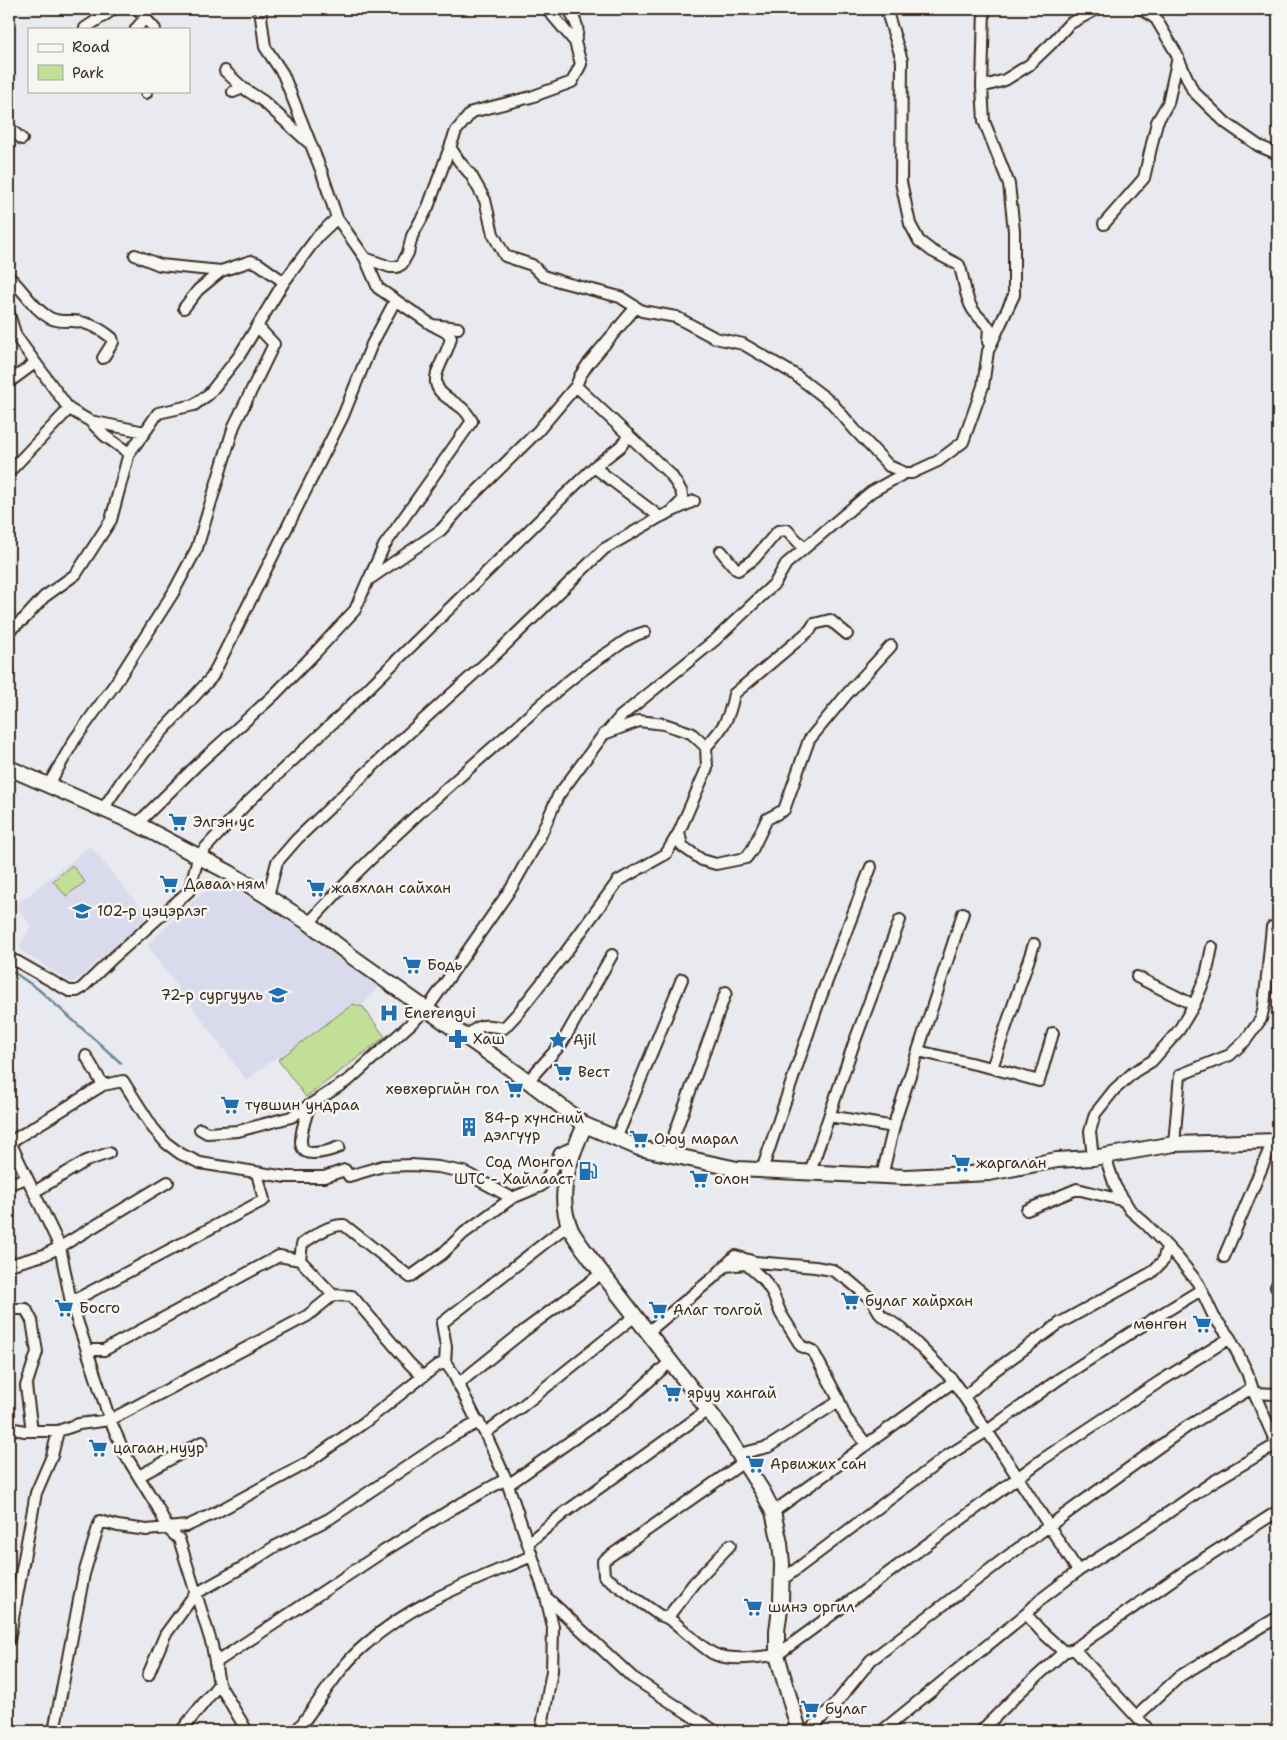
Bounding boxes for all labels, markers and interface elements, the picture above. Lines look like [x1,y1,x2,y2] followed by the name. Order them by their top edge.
[28,28,190,92] legend
[72,37,110,57] text: Road
[72,63,104,83] text: Park
[167,811,189,833] supermarket icon: Элгэн ус
[193,812,255,832] place label: Элгэн ус
[158,873,180,895] supermarket icon: Даваа ням
[184,874,265,894] place label: Даваа ням
[305,877,327,899] supermarket icon: жавхлан сайхан
[331,878,451,898] place label: жавхлан сайхан
[71,900,93,922] school or university icon: 102-р цэцэрлэг
[97,901,208,921] place label: 102-р цэцэрлэг
[401,954,423,976] supermarket icon: Бодь
[427,955,463,975] place label: Бодь
[267,984,289,1006] school or university icon: 72-р сургууль
[161,985,263,1005] place label: 72-р сургууль
[378,1002,400,1024] hospital icon: Enerengui
[404,1003,476,1023] place label: Enerengui
[447,1028,469,1050] pharmacy icon: Хаш
[473,1029,505,1049] place label: Хаш
[547,1029,569,1051] place icon: Ajil
[573,1030,597,1050] place label: Ajil
[552,1061,574,1083] supermarket icon: Вест
[578,1062,610,1082] place label: Вест
[503,1078,525,1100] supermarket icon: хөвхөргийн гол
[386,1079,500,1099] place label: хөвхөргийн гол
[219,1094,241,1116] supermarket icon: түвшин ундраа
[245,1095,360,1115] place label: түвшин ундраа
[484,1108,584,1145] place label: 84-р хүнсний дэлгүүр
[458,1116,480,1138] building icon: 84-р хүнсний дэлгүүр
[628,1128,650,1150] supermarket icon: Оюу марал
[654,1129,739,1149] place label: Оюу марал
[454,1152,574,1189] place label: Сод Монгол ШТС - Хайлааст
[950,1152,972,1174] supermarket icon: жаргалан
[976,1153,1047,1173] place label: жаргалан
[577,1160,599,1182] fuel station icon: Сод Монгол ШТС - Хайлааст
[688,1168,710,1190] supermarket icon: олон
[714,1169,749,1189] place label: олон
[839,1290,861,1312] supermarket icon: булаг хайрхан
[865,1291,973,1311] place label: булаг хайрхан
[53,1297,75,1319] supermarket icon: Босго
[79,1298,120,1318] place label: Босго
[647,1299,669,1321] supermarket icon: Алаг толгой
[673,1300,763,1320] place label: Алаг толгой
[1191,1313,1213,1335] supermarket icon: мөнгөн
[1133,1314,1187,1334] place label: мөнгөн
[661,1382,683,1404] supermarket icon: яруу хангай
[687,1383,777,1403] place label: яруу хангай
[87,1437,109,1459] supermarket icon: цагаан нуур
[113,1438,204,1458] place label: цагаан нуур
[744,1453,766,1475] supermarket icon: Арвижих сан
[770,1454,867,1474] place label: Арвижих сан
[742,1596,764,1618] supermarket icon: шинэ оргил
[768,1597,855,1617] place label: шинэ оргил
[799,1698,821,1720] supermarket icon: булаг
[825,1699,867,1719] place label: булаг

